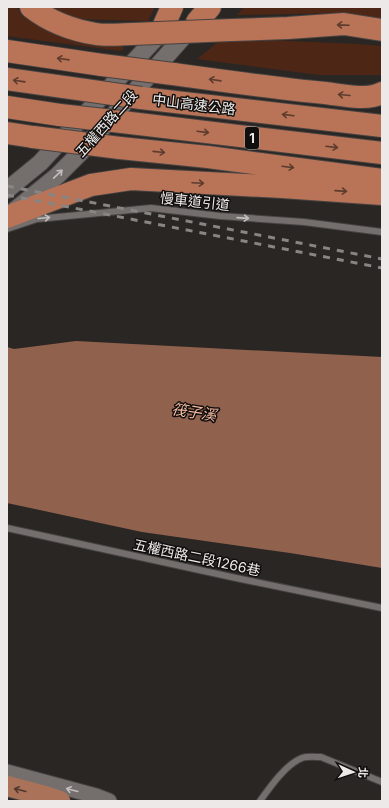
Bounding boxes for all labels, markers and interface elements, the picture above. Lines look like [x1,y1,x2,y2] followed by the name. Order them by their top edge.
[337,21,350,28] one-way arrow
[57,55,70,63] one-way arrow
[208,76,221,84] one-way arrow
[13,77,26,85] one-way arrow
[72,86,140,160] street label: 五權西路二段
[151,90,237,118] street label: 中山高速公路
[338,91,351,98] one-way arrow
[282,111,295,119] one-way arrow
[245,127,259,149] road number: 1
[196,128,209,136] one-way arrow
[325,143,338,151] one-way arrow
[152,148,165,155] one-way arrow
[281,163,294,171] one-way arrow
[53,170,63,179] one-way arrow
[191,179,204,186] one-way arrow
[334,188,347,195] one-way arrow
[159,189,231,213] street label: 慢車道引道
[37,214,50,222] one-way arrow
[236,214,249,221] one-way arrow
[170,399,220,425] water label: 筏子溪
[132,535,262,579] street label: 五權西路二段1266巷
[333,752,373,792] north arrow
[356,767,370,778] text: 北
[14,785,27,793] one-way arrow
[65,785,78,793] one-way arrow

